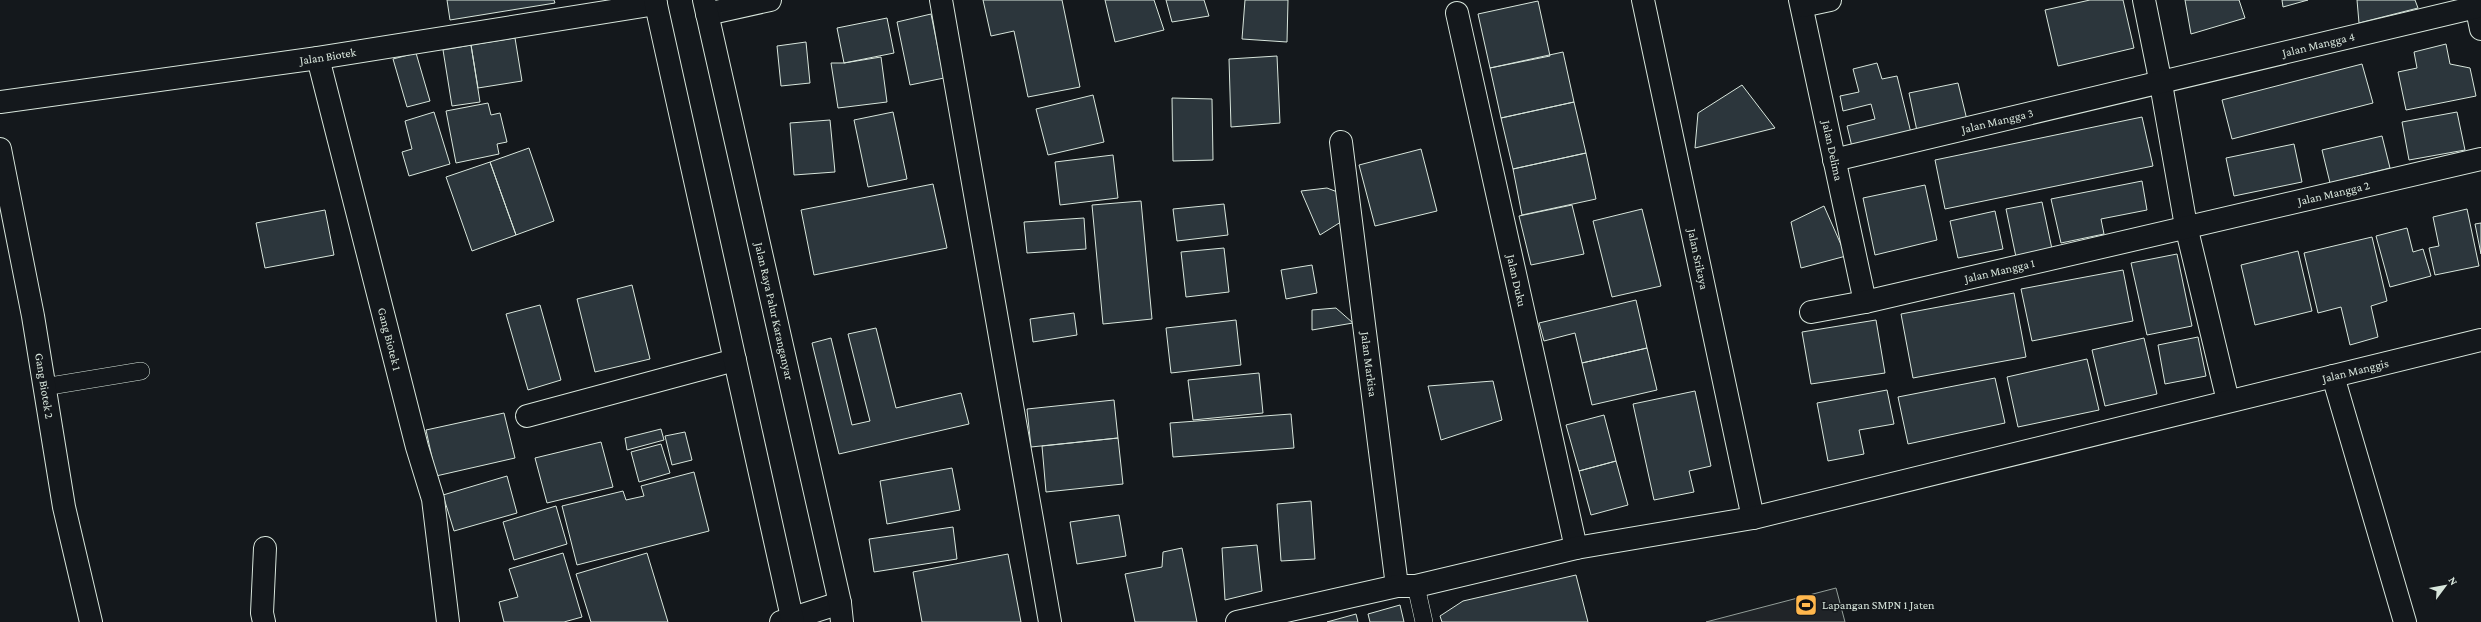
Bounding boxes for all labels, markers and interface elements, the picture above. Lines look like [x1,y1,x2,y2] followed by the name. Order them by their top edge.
[2280,29,2356,60] street label: Jalan Mangga 4
[298,45,357,68] street label: Jalan Biotek
[1959,106,2035,137] street label: Jalan Mangga 3
[1819,118,1846,182] street label: Jalan Delima
[2295,178,2371,209] street label: Jalan Mangga 2
[1685,227,1711,291] street label: Jalan Srikaya
[752,240,797,382] street label: Jalan Raya Palur Karanganyar
[1504,252,1529,308] street label: Jalan Duku
[1962,256,2036,286] street label: Jalan Mangga 1
[375,306,404,372] street label: Gang Biotek 1
[1358,330,1380,398] street label: Jalan Markisa
[32,352,57,420] street label: Gang Biotek 2
[2320,356,2390,386] street label: Jalan Manggis
[2425,566,2465,606] north arrow
[2446,574,2461,587] text: N
[1793,592,1819,618] sports icon: Lapangan SMPN 1 Jaten
[1822,598,1935,612] place label: Lapangan SMPN 1 Jaten

